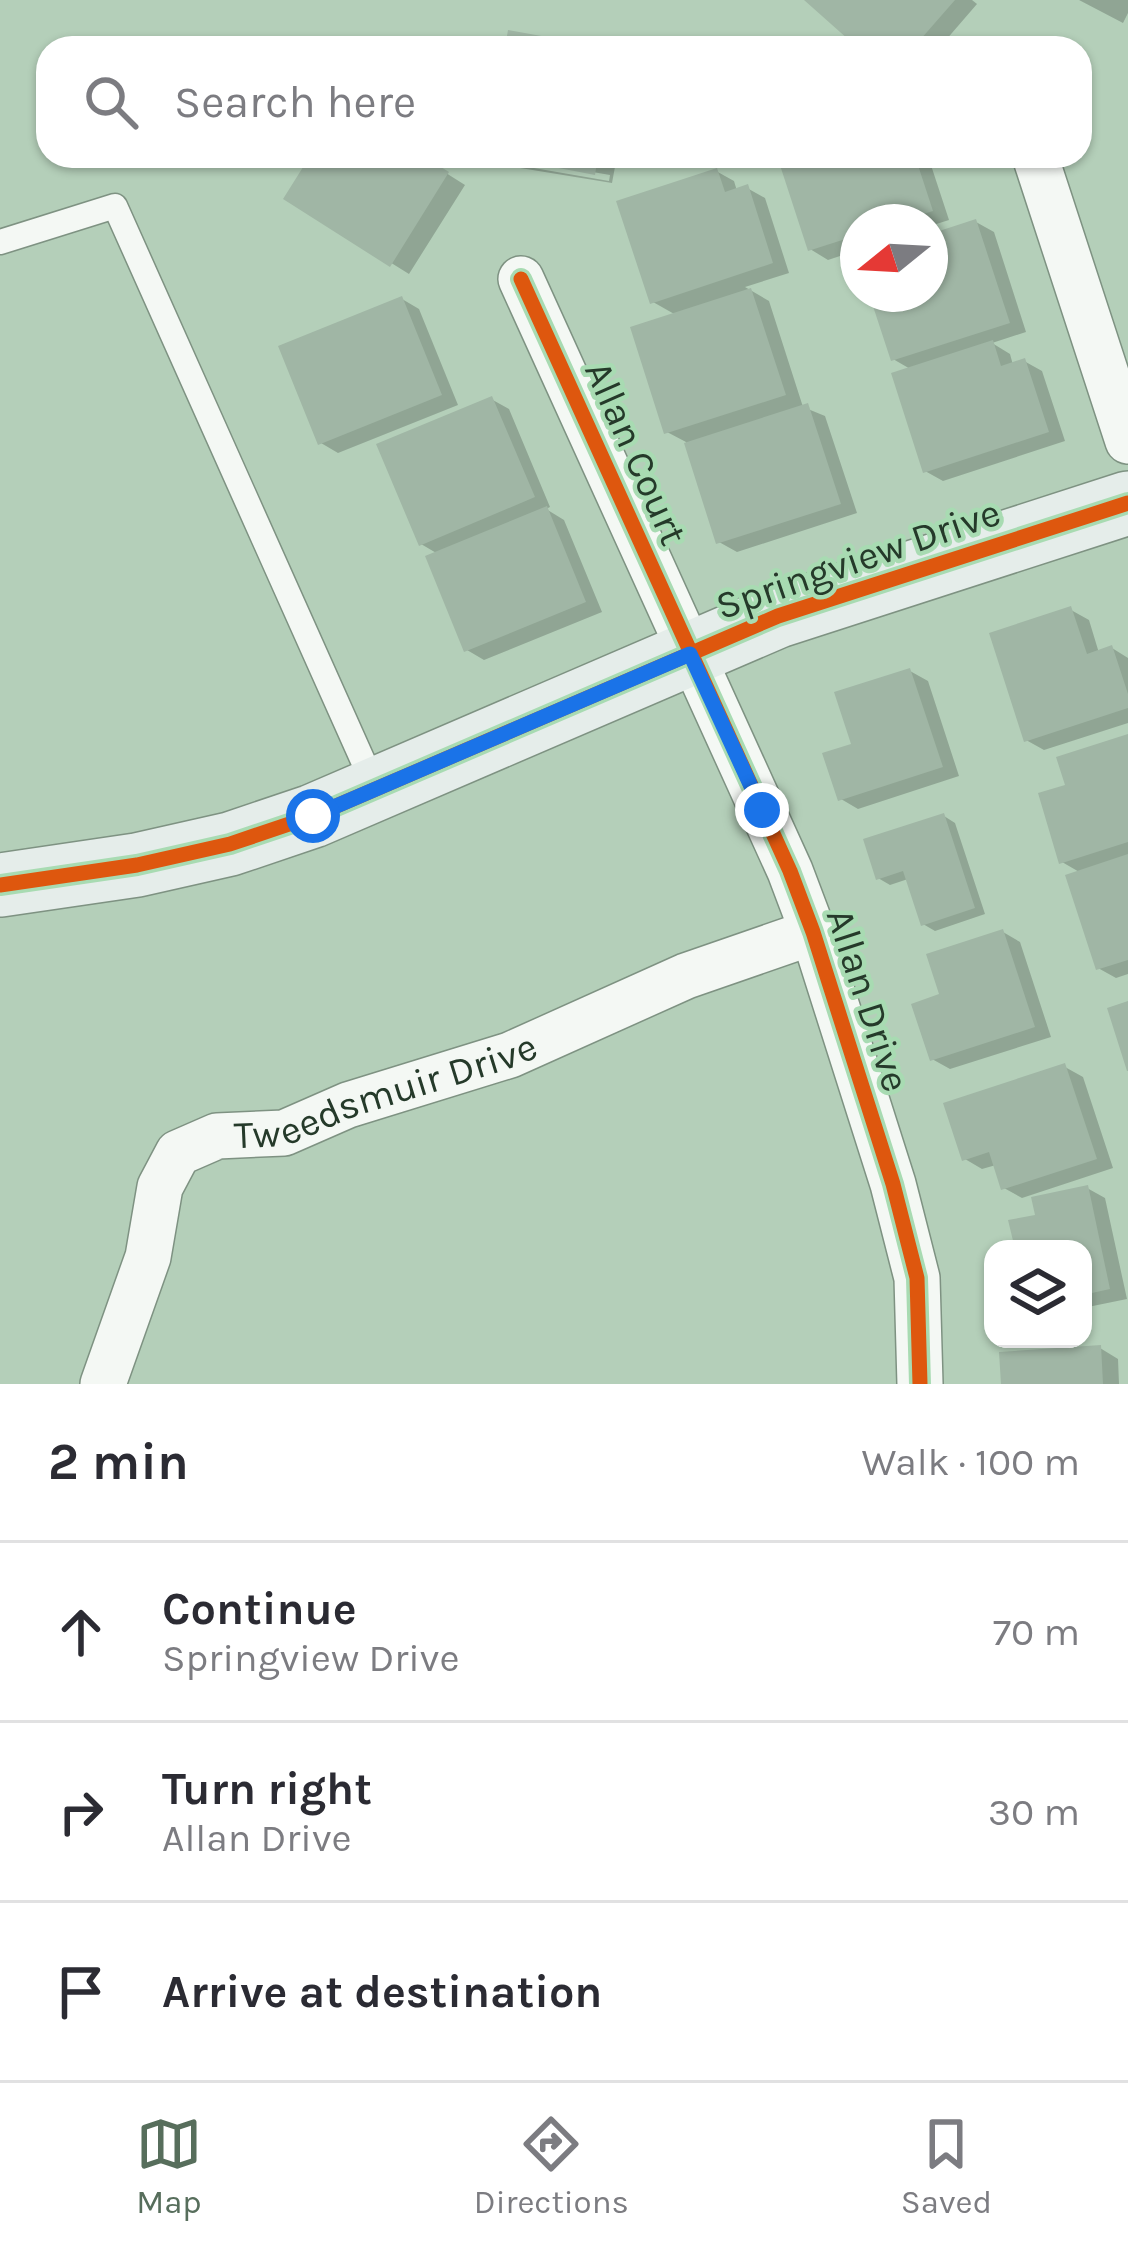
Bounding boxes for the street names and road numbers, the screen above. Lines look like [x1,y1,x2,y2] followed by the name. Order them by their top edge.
[575,354,697,552] street label: Allan Court
[710,489,1006,629] street label: Springview Drive
[817,903,919,1097] street label: Allan Drive
[233,1023,544,1158] street label: Tweedsmuir Drive

